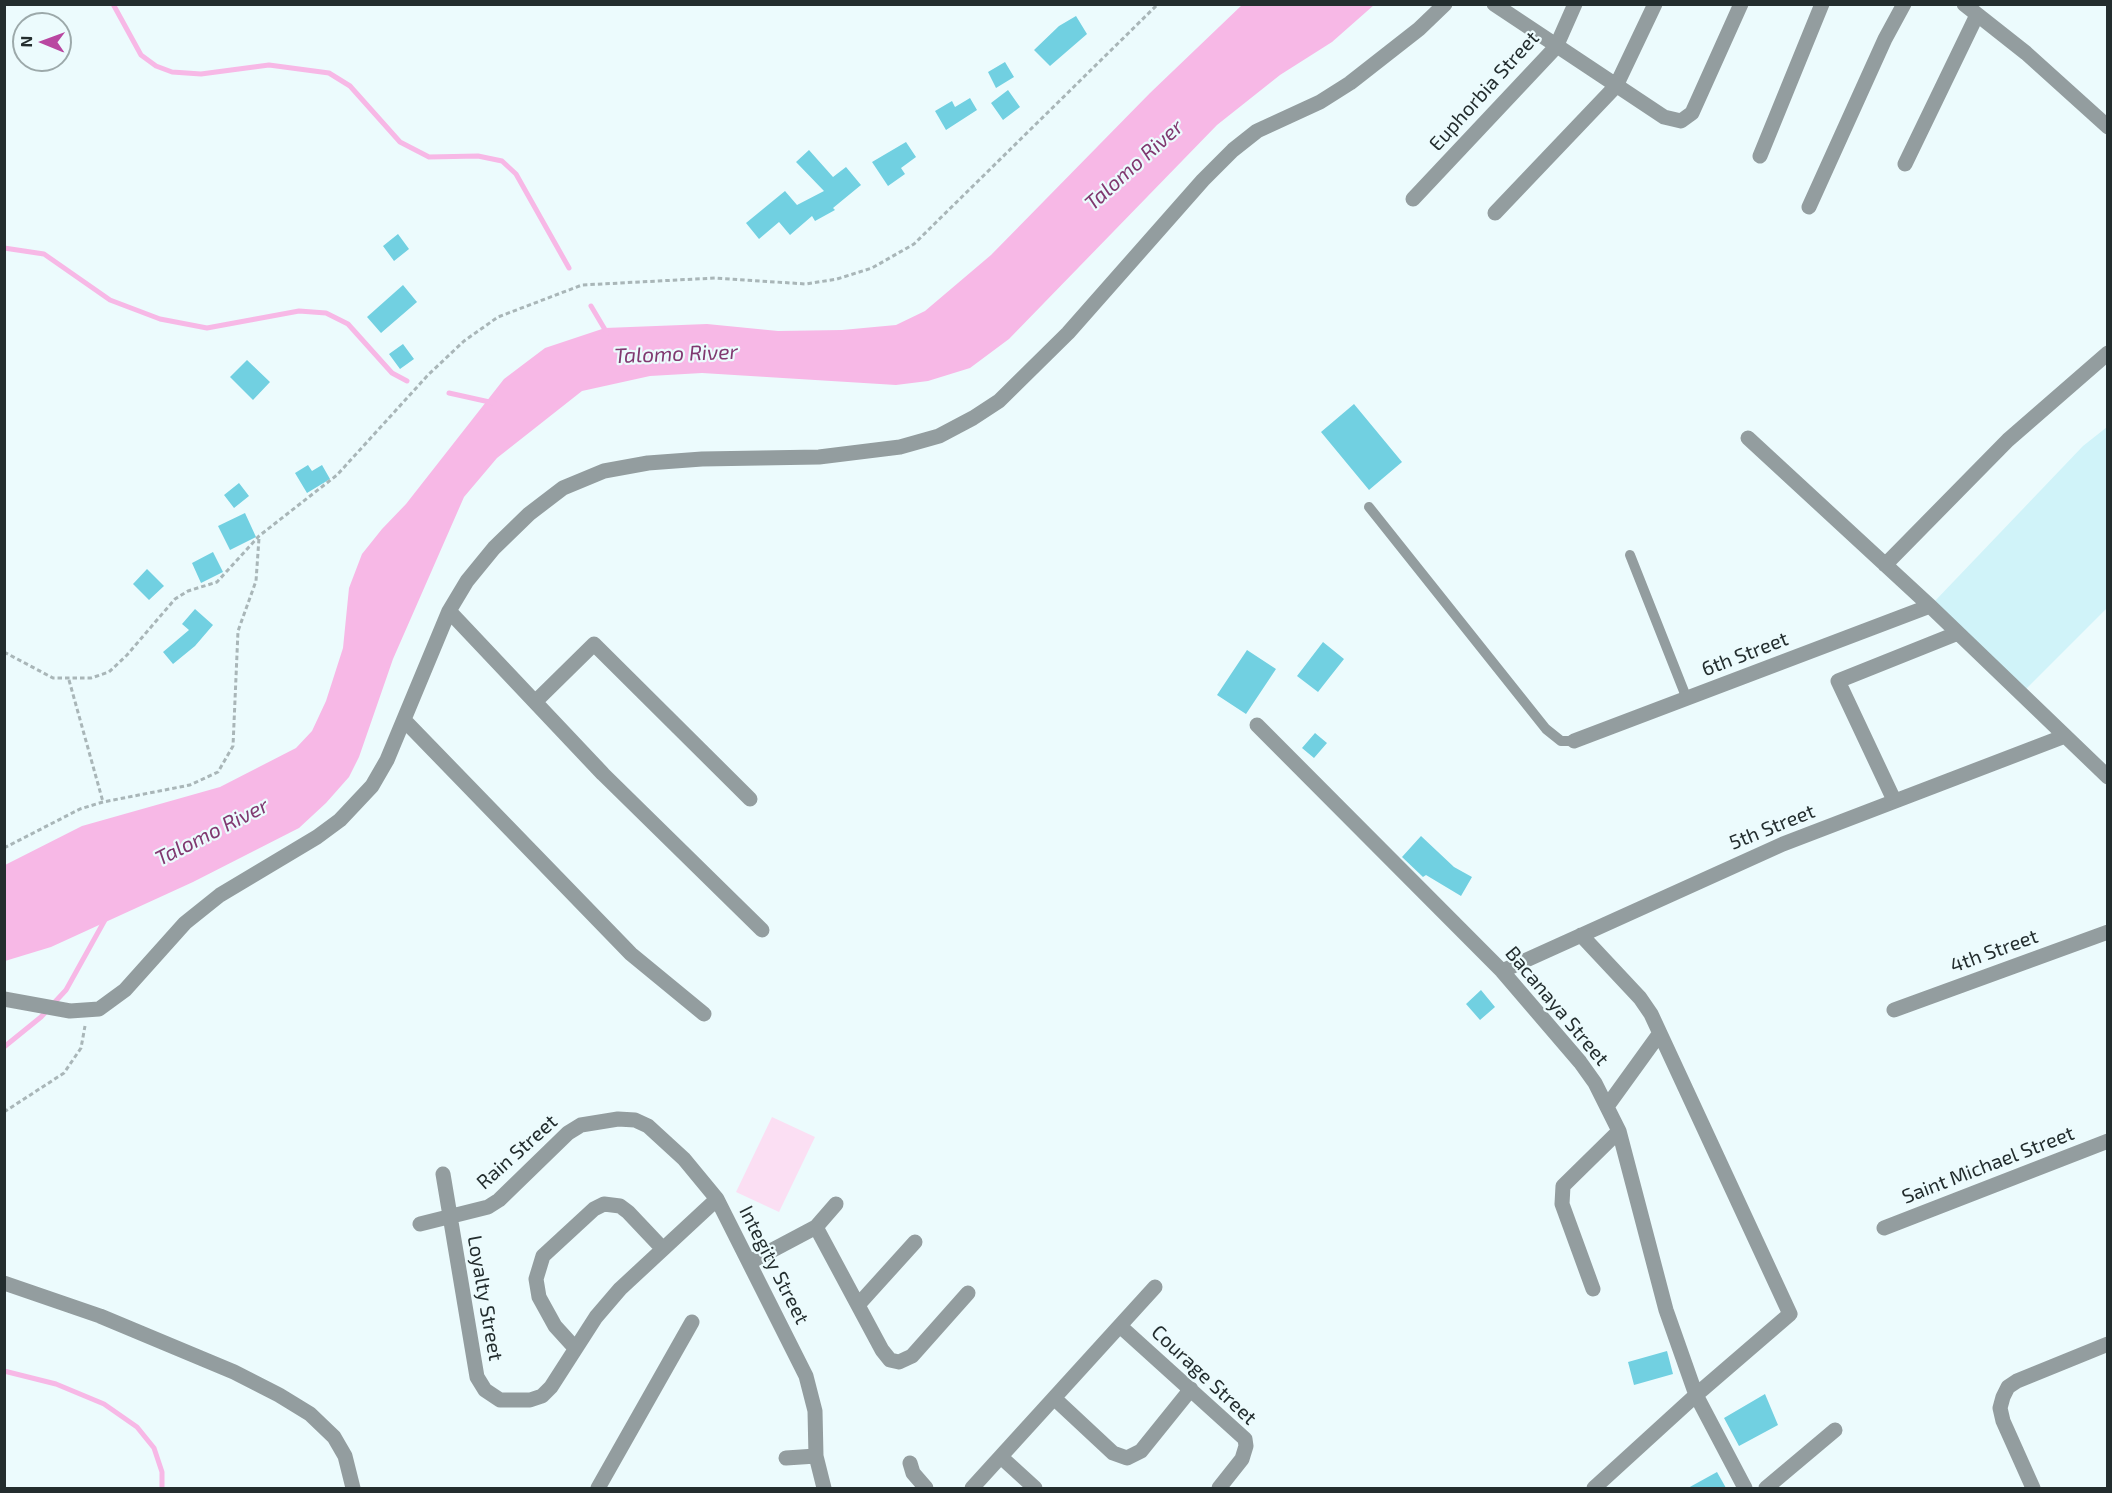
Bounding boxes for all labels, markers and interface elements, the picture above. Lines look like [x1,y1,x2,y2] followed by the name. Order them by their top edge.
[12,12,72,72] north arrow
[1424,26,1544,156] street label: Euphorbia Street
[16,36,35,48] text: N
[1080,114,1188,216] water label: Talomo River
[614,339,738,369] water label: Talomo River
[1698,627,1792,681] street label: 6th Street
[151,793,273,871] water label: Talomo River
[1726,799,1818,855] street label: 5th Street
[1947,924,2041,978] street label: 4th Street
[1500,942,1614,1070] street label: Bacanaya Street
[472,1110,562,1194] street label: Rain Street
[1899,1121,2077,1209] street label: Saint Michael Street
[734,1202,814,1328] street label: Integity Street
[462,1233,508,1363] street label: Loyalty Street
[1146,1320,1262,1430] street label: Courage Street

